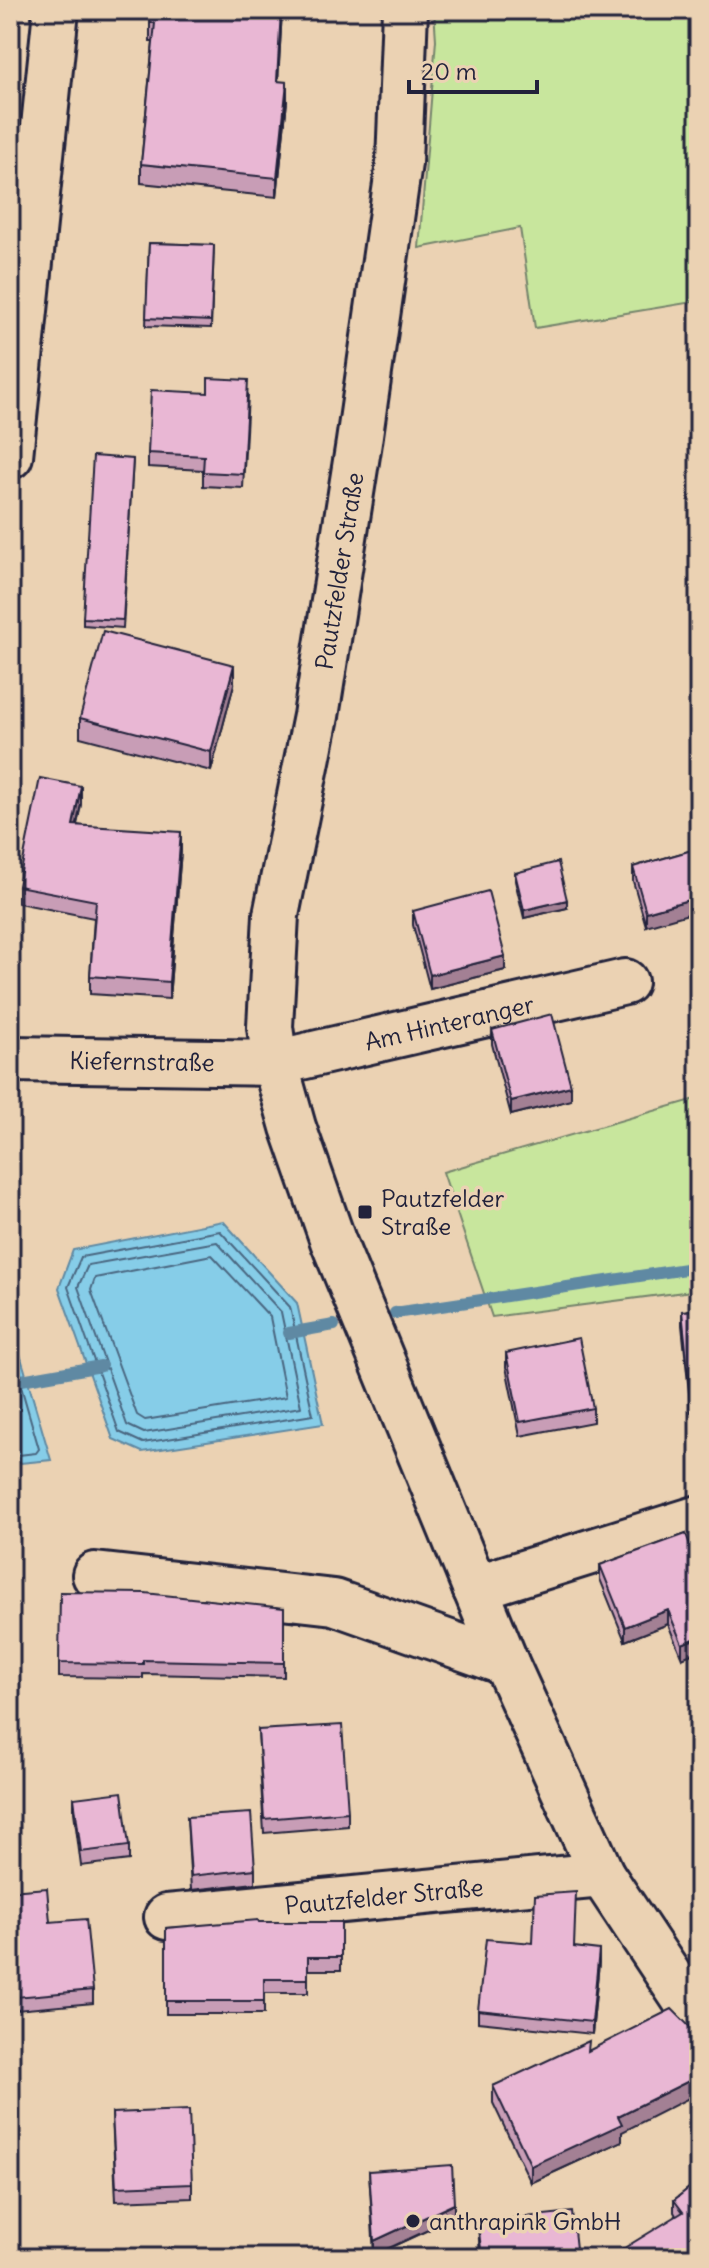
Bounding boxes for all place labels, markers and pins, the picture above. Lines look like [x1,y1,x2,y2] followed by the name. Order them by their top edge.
[381,1183,504,1241] place label: Pautzfelder Straße
[356,1203,374,1221] marker: Pautzfelder Straße
[429,2206,621,2236] place label: anthrapink GmbH
[404,2212,422,2230] marker: anthrapink GmbH

